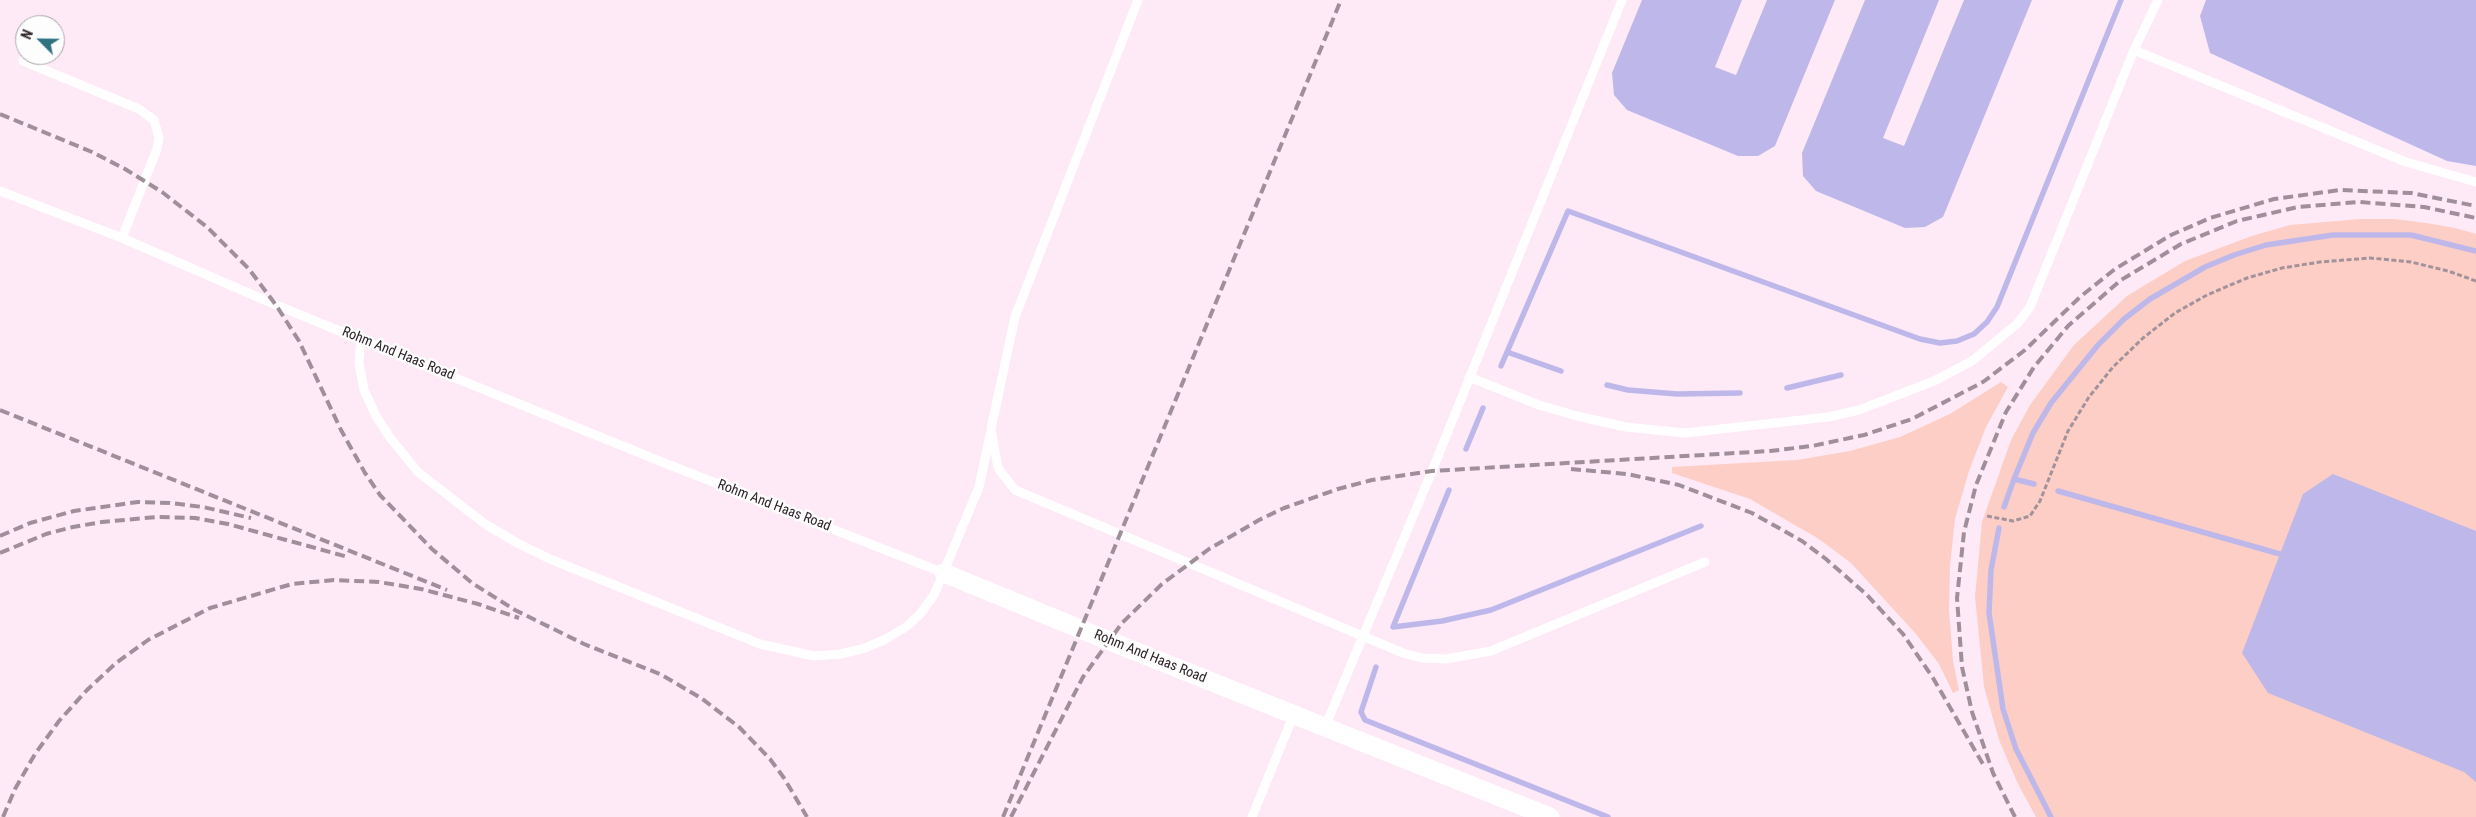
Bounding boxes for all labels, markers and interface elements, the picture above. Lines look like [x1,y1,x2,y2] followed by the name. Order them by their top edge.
[15,15,65,65] north arrow
[18,27,36,42] text: N
[339,324,457,384] street label: Rohm And Haas Road
[715,477,833,535] street label: Rohm And Haas Road
[1091,627,1209,687] street label: Rohm And Haas Road

